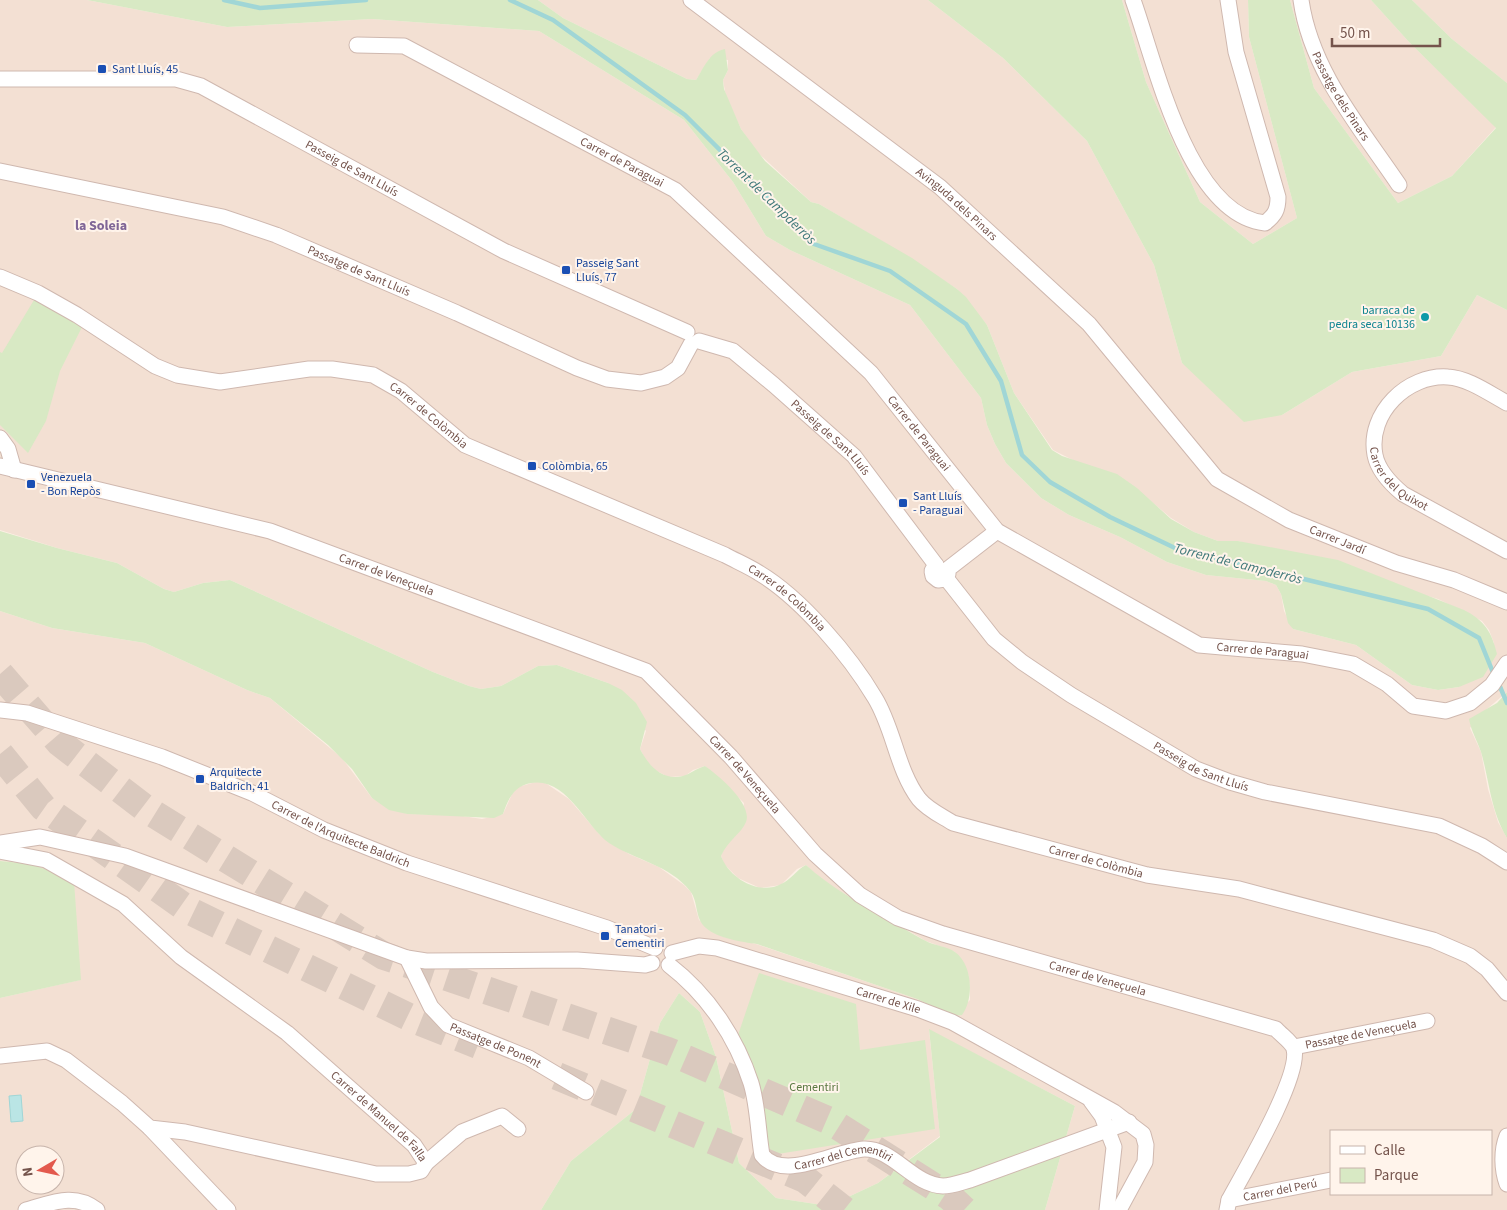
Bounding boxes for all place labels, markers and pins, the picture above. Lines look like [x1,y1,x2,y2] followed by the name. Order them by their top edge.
[112,61,178,78] place label: Sant Lluís, 45
[96,63,108,75] marker: Sant Lluís, 45
[576,255,639,286] place label: Passeig Sant Lluís, 77
[560,264,572,276] marker: Passeig Sant Lluís, 77
[1329,302,1415,333] place label: barraca de pedra seca 10136
[1419,311,1431,323] marker: barraca de pedra seca 10136
[542,458,608,475] place label: Colòmbia, 65
[526,460,538,472] marker: Colòmbia, 65
[41,469,100,500] place label: Venezuela - Bon Repòs
[25,478,37,490] marker: Venezuela - Bon Repòs
[913,488,963,519] place label: Sant Lluís - Paraguai
[897,497,909,509] marker: Sant Lluís - Paraguai
[210,764,269,795] place label: Arquitecte Baldrich, 41
[194,773,206,785] marker: Arquitecte Baldrich, 41
[615,921,664,952] place label: Tanatori - Cementiri
[599,930,611,942] marker: Tanatori - Cementiri

